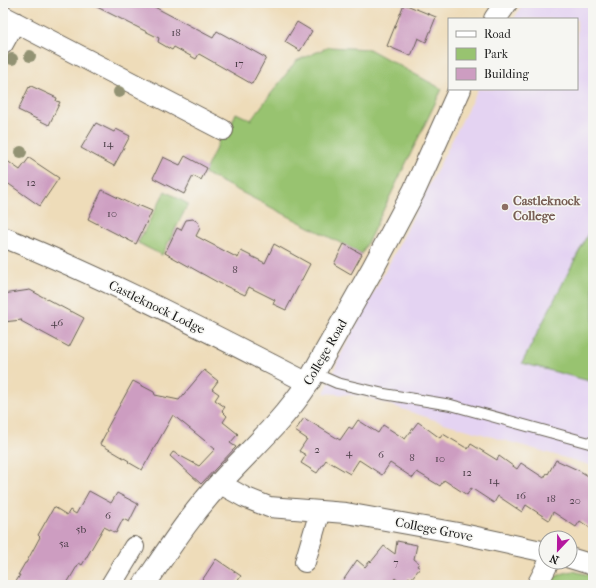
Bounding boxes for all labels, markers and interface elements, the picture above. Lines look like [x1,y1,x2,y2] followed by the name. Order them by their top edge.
[448,18,578,90] legend
[171,26,181,39] house number: 18
[484,27,511,41] text: Road
[484,47,509,61] text: Park
[234,57,244,70] house number: 17
[484,67,529,81] text: Building
[103,137,114,150] house number: 14
[26,176,36,189] house number: 12
[513,193,582,224] place label: Castleknock College
[500,202,510,212] marker: Castleknock College
[107,207,117,220] house number: 10
[232,263,238,276] house number: 8
[107,277,208,337] street label: Castleknock Lodge
[300,315,350,388] street label: College Road
[51,316,63,329] house number: 46
[314,443,320,456] house number: 2
[346,446,353,459] house number: 4
[378,448,384,461] house number: 6
[409,451,415,464] house number: 8
[435,452,445,465] house number: 10
[462,466,472,479] house number: 12
[489,474,500,487] house number: 14
[516,489,526,502] house number: 16
[546,492,556,505] house number: 18
[569,494,581,507] house number: 20
[105,509,111,522] house number: 6
[394,514,475,544] street label: College Grove
[76,523,86,536] house number: 5b
[538,530,578,570] north arrow
[59,537,70,550] house number: 5a
[548,551,561,566] text: N
[393,556,399,569] house number: 7

